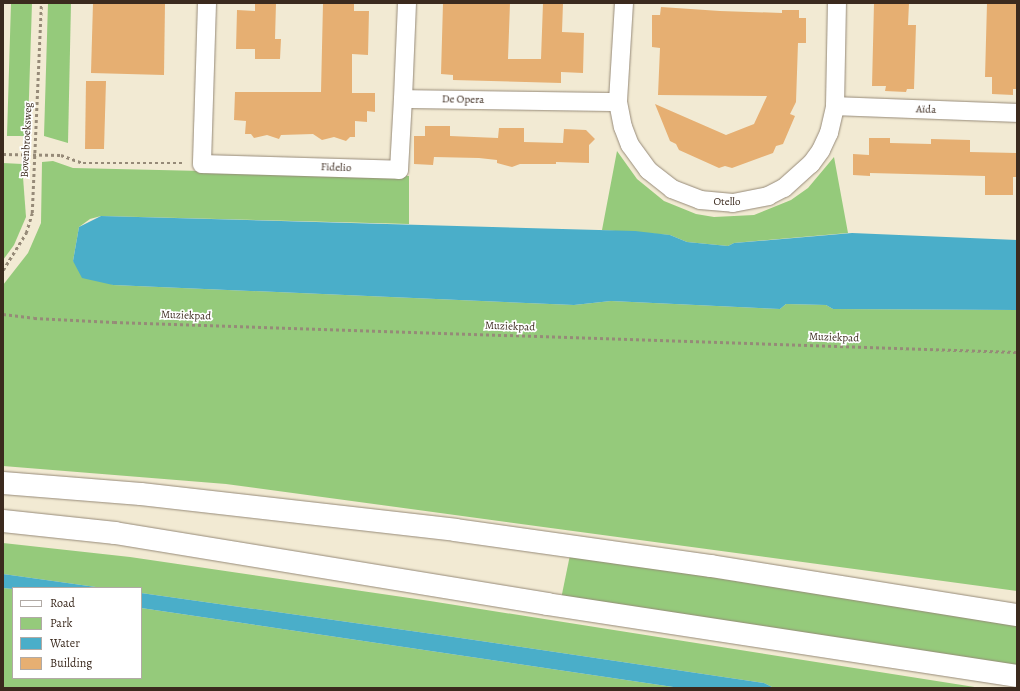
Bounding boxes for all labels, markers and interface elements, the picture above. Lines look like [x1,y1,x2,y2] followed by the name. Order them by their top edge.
[442,93,484,107] street label: De Opera
[18,102,36,178] street label: Bovenbroeksweg
[916,103,936,117] street label: Aïda
[320,161,352,175] street label: Fidelio
[713,195,741,209] street label: Otello
[161,309,211,323] street label: Muziekpad
[485,320,535,334] street label: Muziekpad
[809,331,859,345] street label: Muziekpad
[12,587,142,679] legend
[50,595,75,611] text: Road
[50,615,73,631] text: Park
[50,635,80,651] text: Water
[50,655,92,671] text: Building

